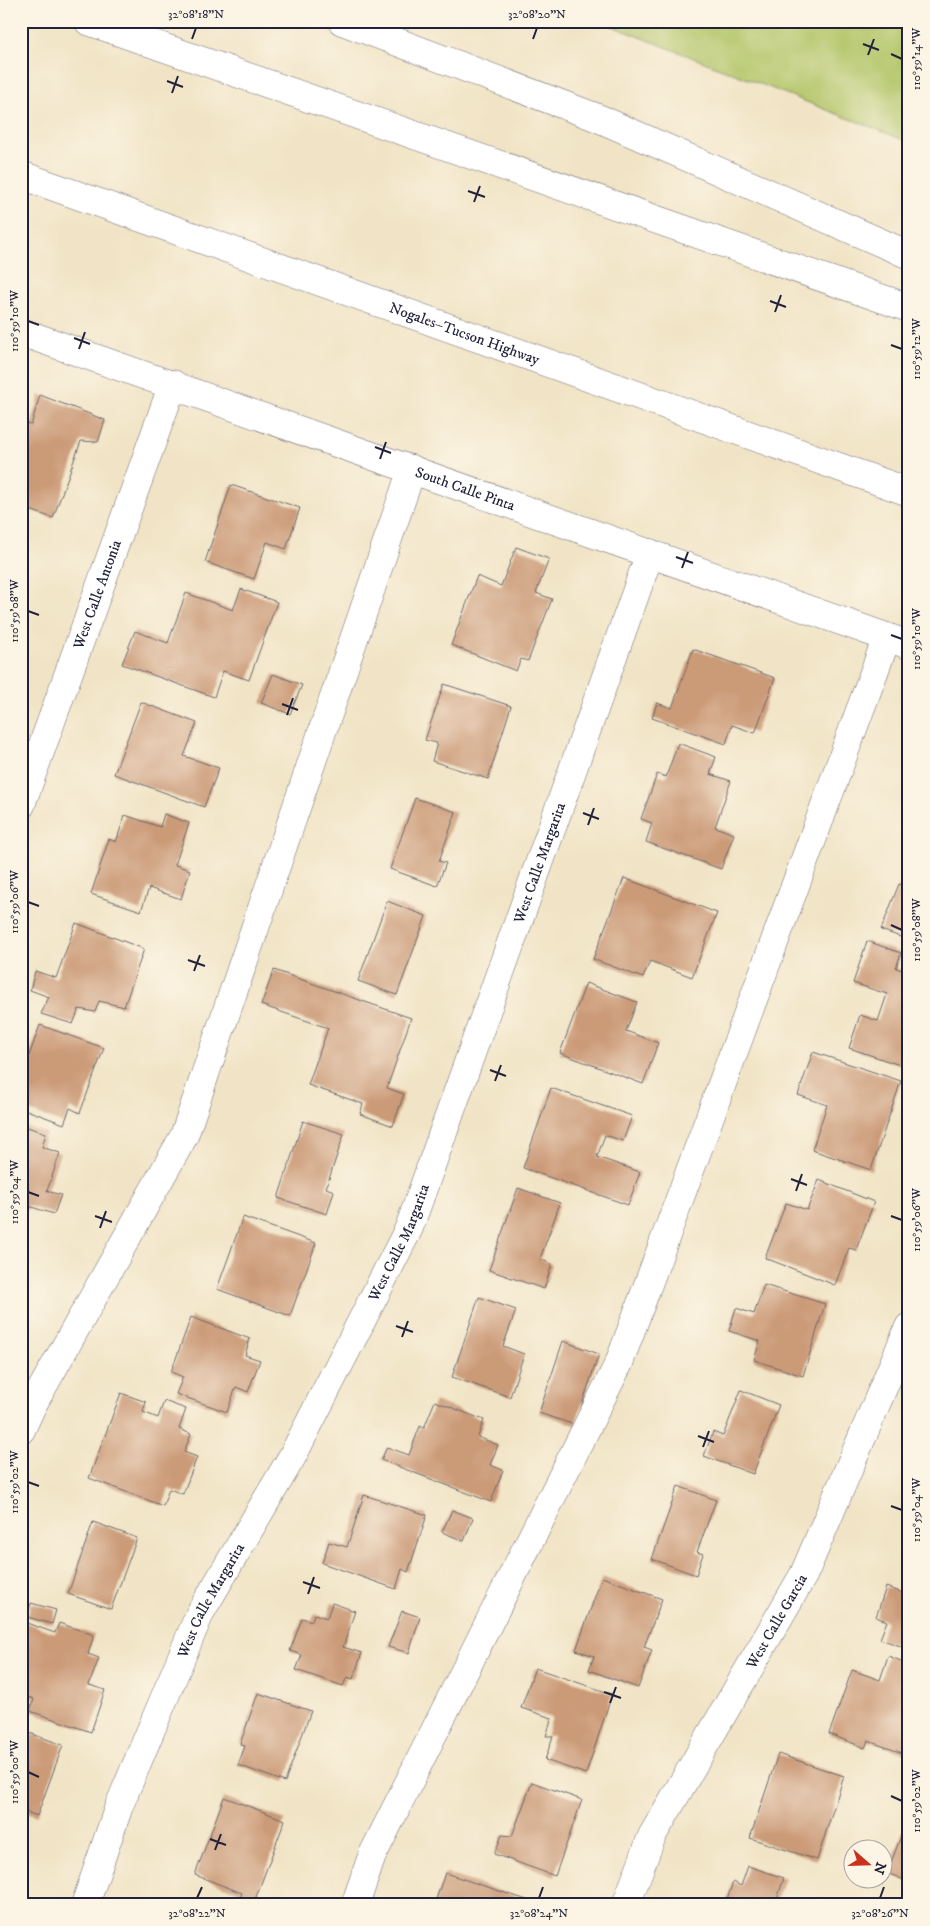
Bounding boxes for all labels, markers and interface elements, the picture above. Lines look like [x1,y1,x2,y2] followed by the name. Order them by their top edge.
[168,7,224,22] text: 32°08'18"N
[508,7,566,22] text: 32°08'20"N
[909,27,924,90] text: 110°59'14"W
[7,289,22,352] text: 110°59'10"W
[387,298,543,370] street label: Nogales–Tucson Highway
[909,317,924,380] text: 110°59'12"W
[413,463,518,516] street label: South Calle Pinta
[69,537,126,653] street label: West Calle Antonia
[7,578,22,643] text: 110°59'08"W
[909,607,924,670] text: 110°59'10"W
[509,799,570,927] street label: West Calle Margarita
[7,869,22,934] text: 110°59'06"W
[909,897,924,962] text: 110°59'08"W
[7,1159,22,1224] text: 110°59'04"W
[364,1181,434,1305] street label: West Calle Margarita
[909,1187,924,1252] text: 110°59'06"W
[7,1449,22,1514] text: 110°59'02"W
[909,1477,924,1542] text: 110°59'04"W
[173,1539,249,1662] street label: West Calle Margarita
[742,1570,812,1673] street label: West Calle Garcia
[7,1739,22,1804] text: 110°59'00"W
[909,1768,924,1833] text: 110°59'02"W
[842,1838,892,1888] north arrow
[869,1860,890,1877] text: N
[168,1906,226,1921] text: 32°08'22"N
[510,1906,568,1921] text: 32°08'24"N
[851,1906,909,1921] text: 32°08'26"N

